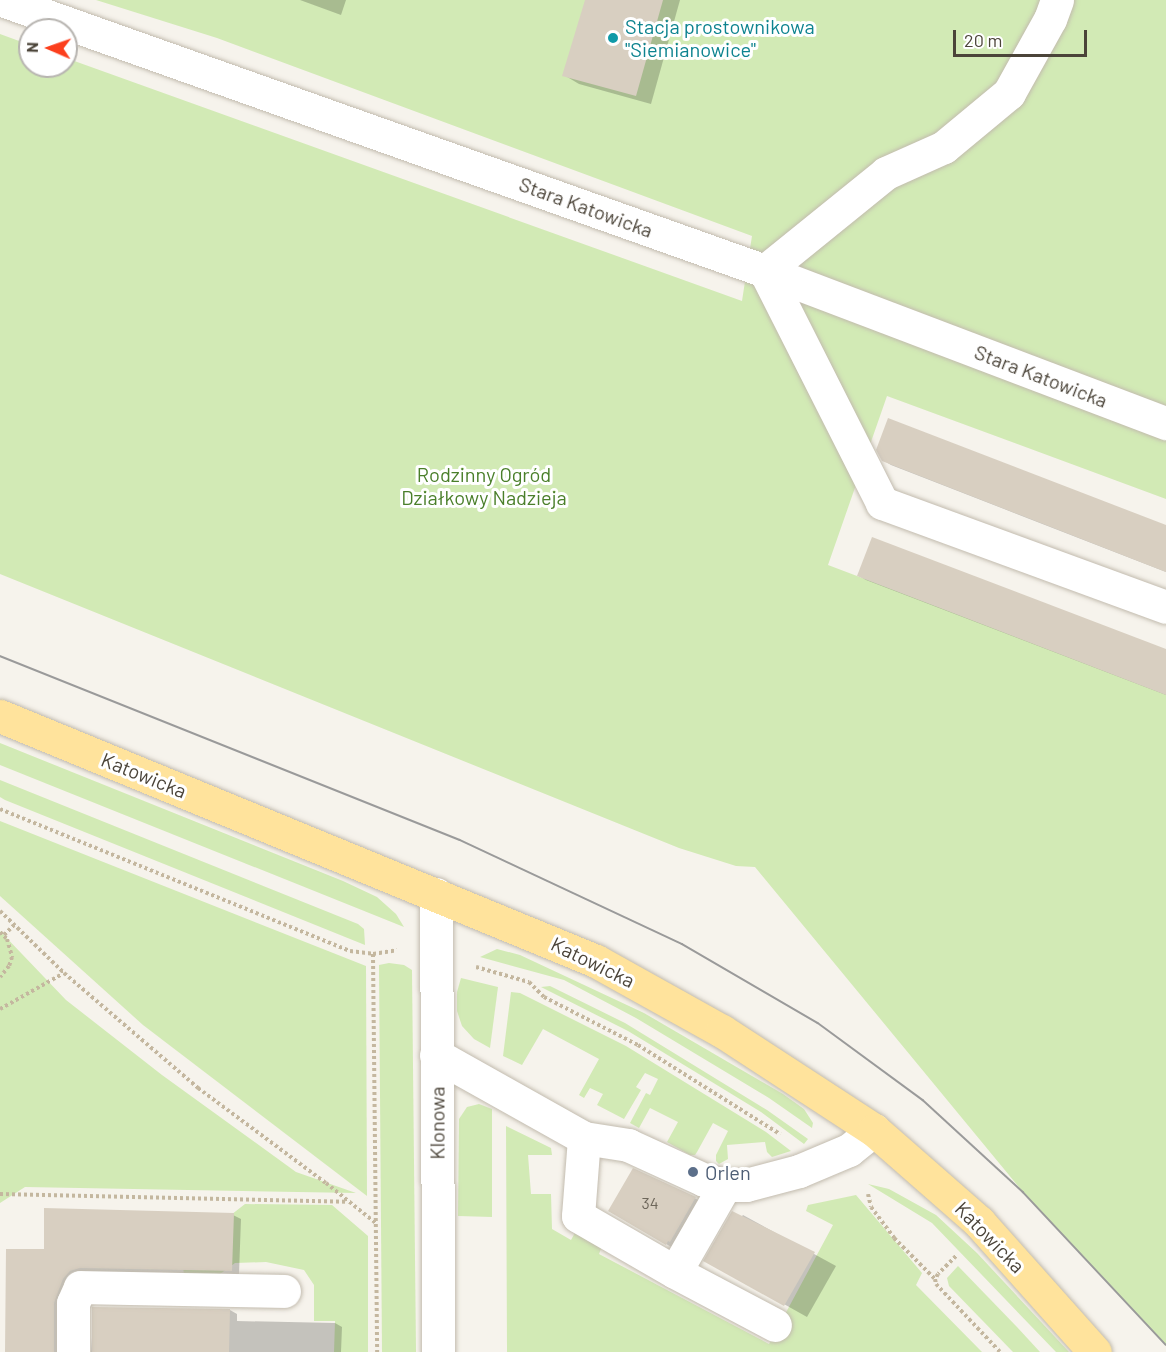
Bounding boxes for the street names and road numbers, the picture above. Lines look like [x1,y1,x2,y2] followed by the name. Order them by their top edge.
[516,172,656,242] street label: Stara Katowicka
[971,340,1111,412] street label: Stara Katowicka
[98,747,190,803] street label: Katowicka
[547,932,639,992] street label: Katowicka
[425,1086,449,1160] street label: Klonowa
[950,1196,1030,1278] street label: Katowicka

